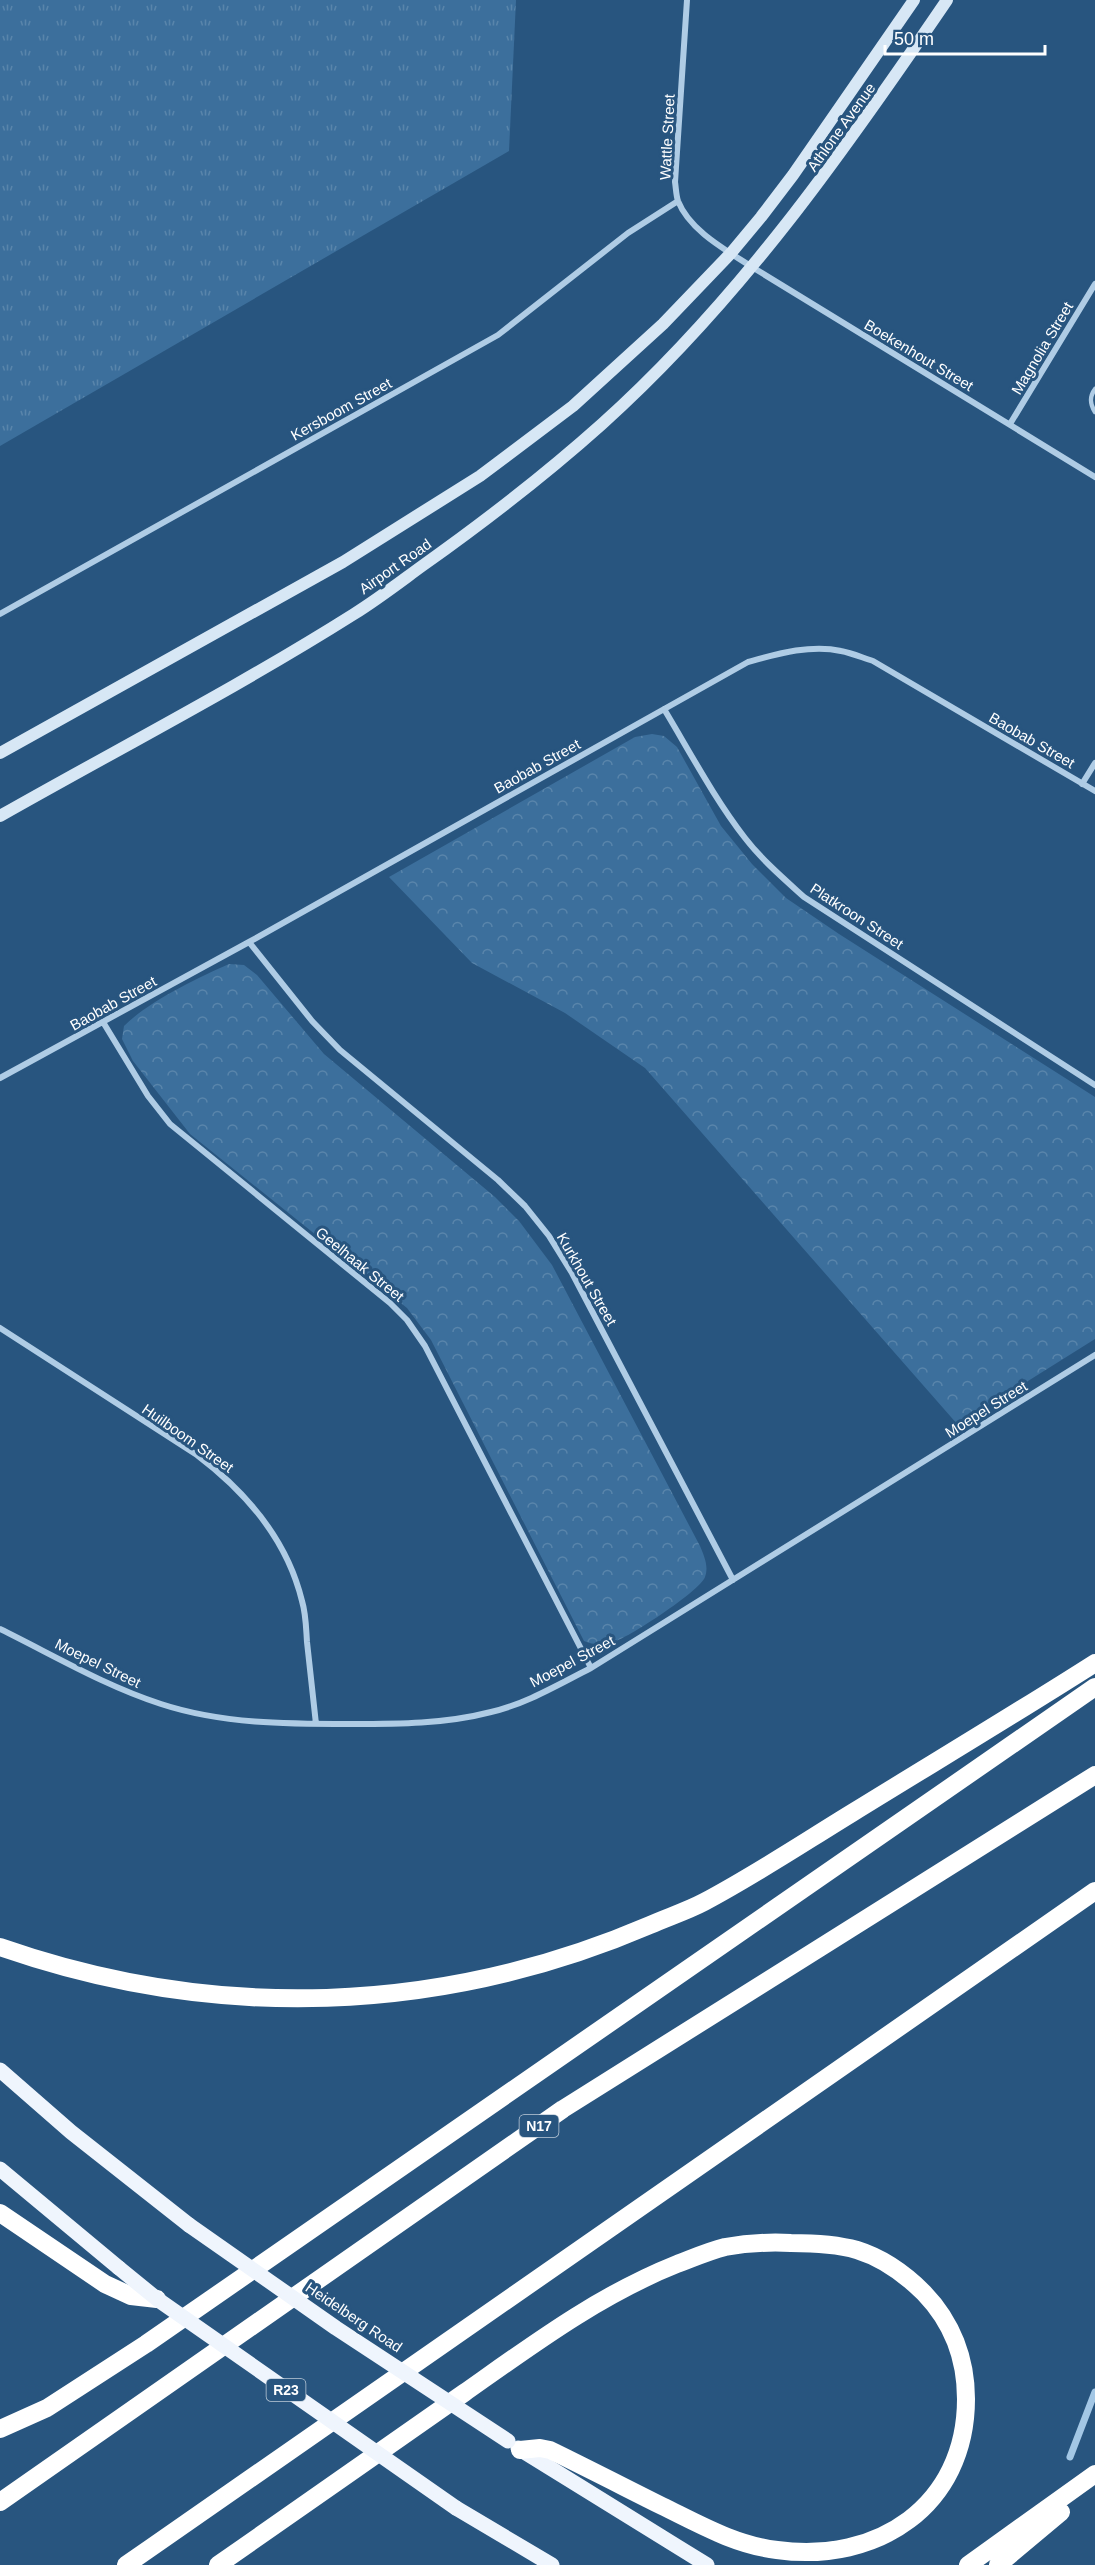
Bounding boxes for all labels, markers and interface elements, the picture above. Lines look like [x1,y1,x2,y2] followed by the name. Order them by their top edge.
[885,18,1046,56] scale bar
[894,29,934,49] text: 50 m
[803,80,879,174] street label: Athlone Avenue
[656,93,678,180] street label: Wattle Street
[1008,298,1077,397] street label: Magnolia Street
[861,316,977,395] street label: Boekenhout Street
[288,374,395,444] street label: Kersboom Street
[356,535,434,597] street label: Airport Road
[986,709,1078,772] street label: Baobab Street
[491,735,584,797] street label: Baobab Street
[807,880,907,953] street label: Platkroon Street
[67,972,160,1034] street label: Baobab Street
[313,1223,408,1305] street label: Geelhaak Street
[554,1230,621,1329] street label: Kurkhout Street
[942,1377,1031,1441] street label: Moepel Street
[139,1400,238,1476] street label: Huilboom Street
[527,1631,618,1690] street label: Moepel Street
[52,1635,144,1691] street label: Moepel Street
[520,2115,558,2137] road number: N17
[303,2278,405,2356] street label: Heidelberg Road
[266,2379,306,2401] road number: R23

